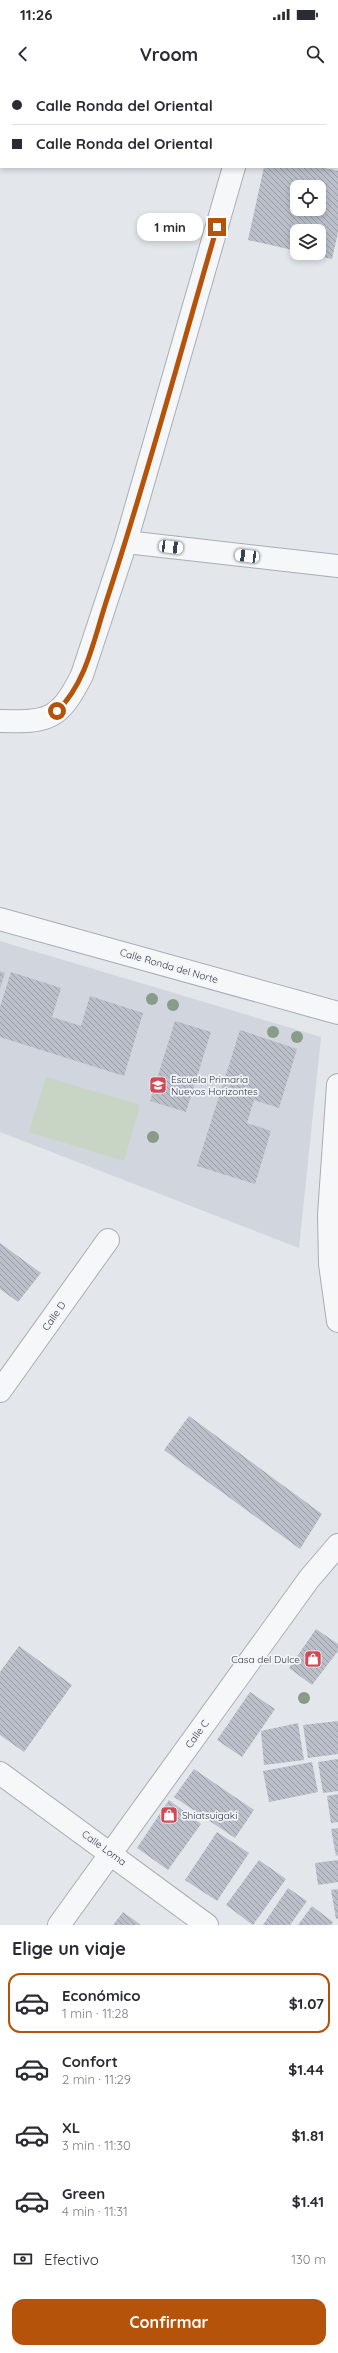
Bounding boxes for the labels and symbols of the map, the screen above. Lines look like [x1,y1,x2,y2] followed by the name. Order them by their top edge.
[137,213,203,241] callout: 1 min
[208,218,226,236] route end
[158,540,184,554] car
[234,549,260,563] car
[48,702,66,720] route start
[118,946,220,986] street label: Calle Ronda del Norte
[171,1073,258,1098] place label: Escuela Primaria Nuevos Horizontes
[148,1075,168,1095] school or university icon: Escuela Primaria Nuevos Horizontes
[39,1299,69,1333] street label: Calle D
[303,1649,323,1669] shop icon: Casa del Dulce
[231,1653,300,1666] place label: Casa del Dulce
[182,1717,212,1751] street label: Calle C
[159,1805,179,1825] shop icon: Shiatsuigaki
[182,1809,237,1822] place label: Shiatsuigaki
[79,1827,129,1869] street label: Calle Loma

